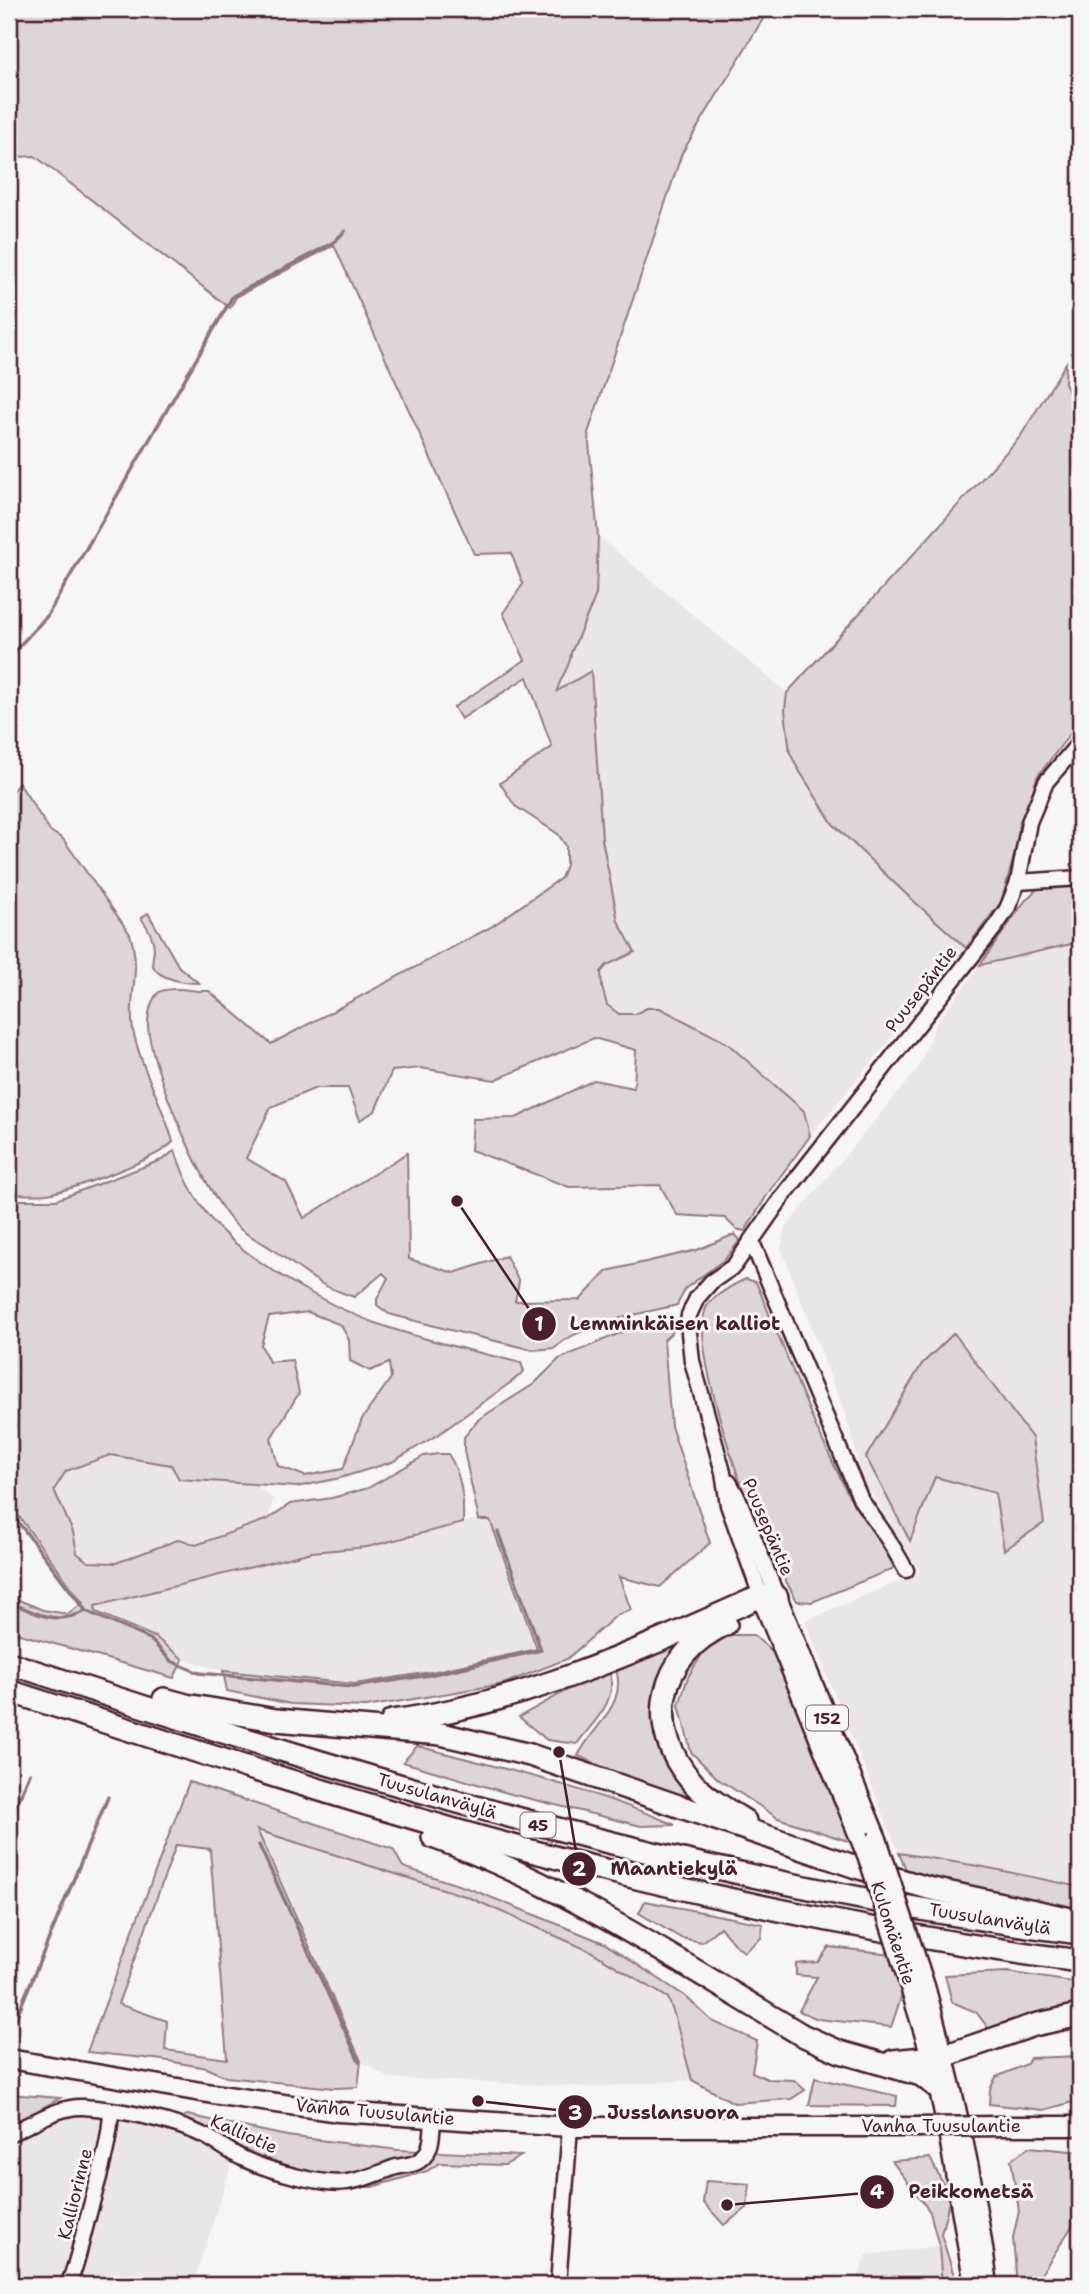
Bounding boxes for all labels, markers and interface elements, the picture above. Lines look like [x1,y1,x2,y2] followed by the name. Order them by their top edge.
[880,941,962,1037] street label: Puusepäntie
[521,1304,795,1344] callout: Lemminkäisen kalliot
[534,1310,544,1338] text: 1
[570,1311,780,1336] text: Lemminkäisen kalliot
[737,1474,799,1580] street label: Puusepäntie
[806,1706,848,1730] road number: 152
[375,1768,499,1824] street label: Tuusulanväylä
[520,1812,556,1838] road number: 45
[562,1849,752,1889] callout: Maantiekylä
[572,1855,587,1883] text: 2
[610,1856,738,1881] text: Maantiekylä
[865,1878,921,1988] street label: Kulomäentie
[927,1898,1053,1940] street label: Tuusulanväylä
[557,2092,753,2132] callout: Jusslansuora
[294,2093,456,2131] street label: Vanha Tuusulantie
[568,2099,582,2127] text: 3
[607,2100,739,2125] text: Jusslansuora
[207,2109,281,2159] street label: Kalliotie
[861,2114,1021,2138] street label: Vanha Tuusulantie
[52,2146,98,2242] street label: Kalliorinne
[859,2172,1047,2212] callout: Peikkometsä
[870,2178,885,2206] text: 4
[908,2179,1034,2204] text: Peikkometsä

